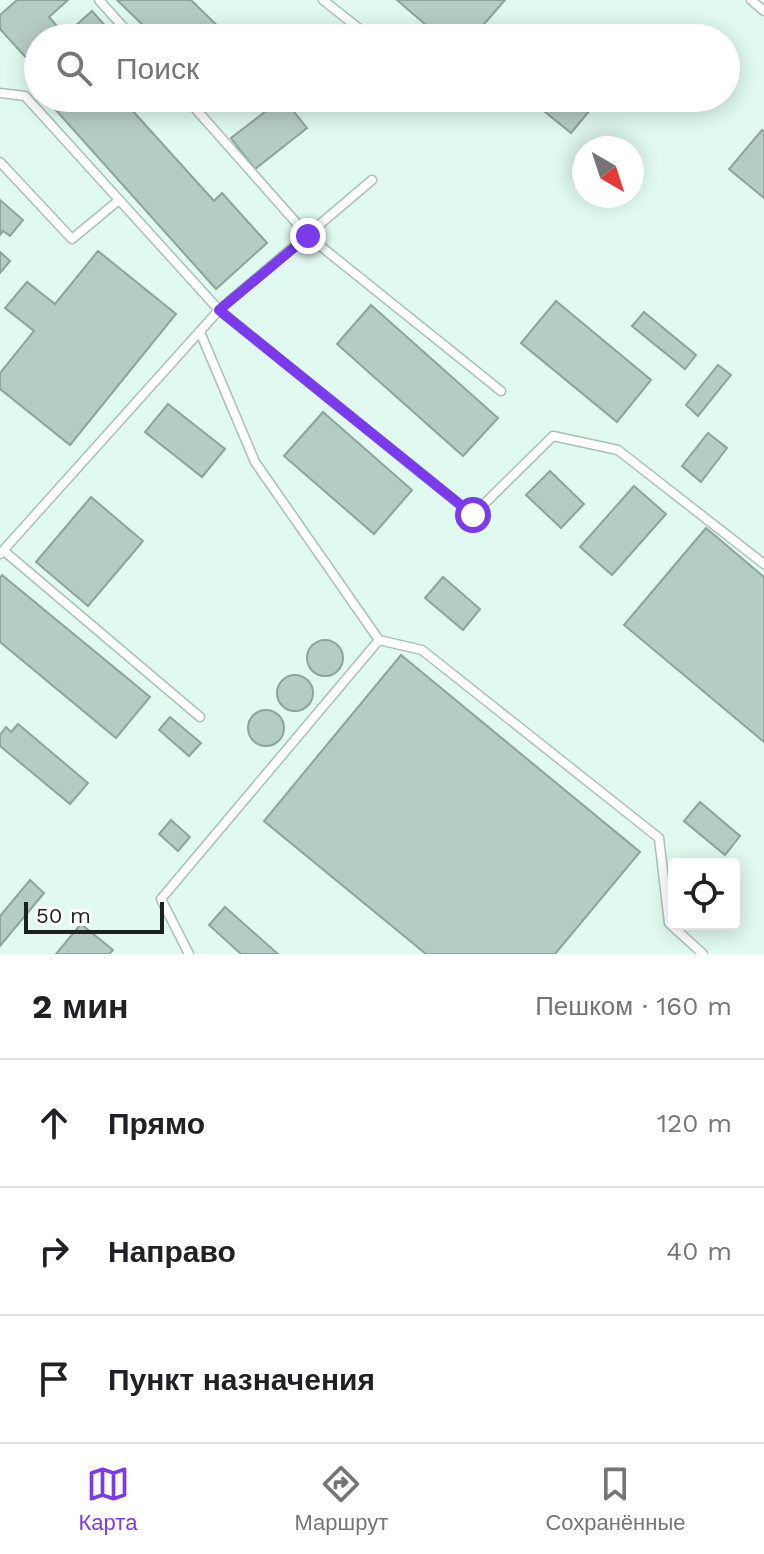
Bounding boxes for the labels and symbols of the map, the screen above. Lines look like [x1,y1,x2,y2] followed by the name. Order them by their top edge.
[572,136,644,208] north arrow
[290,218,326,254] route end
[455,497,491,533] route start
[24,898,164,934] scale bar

